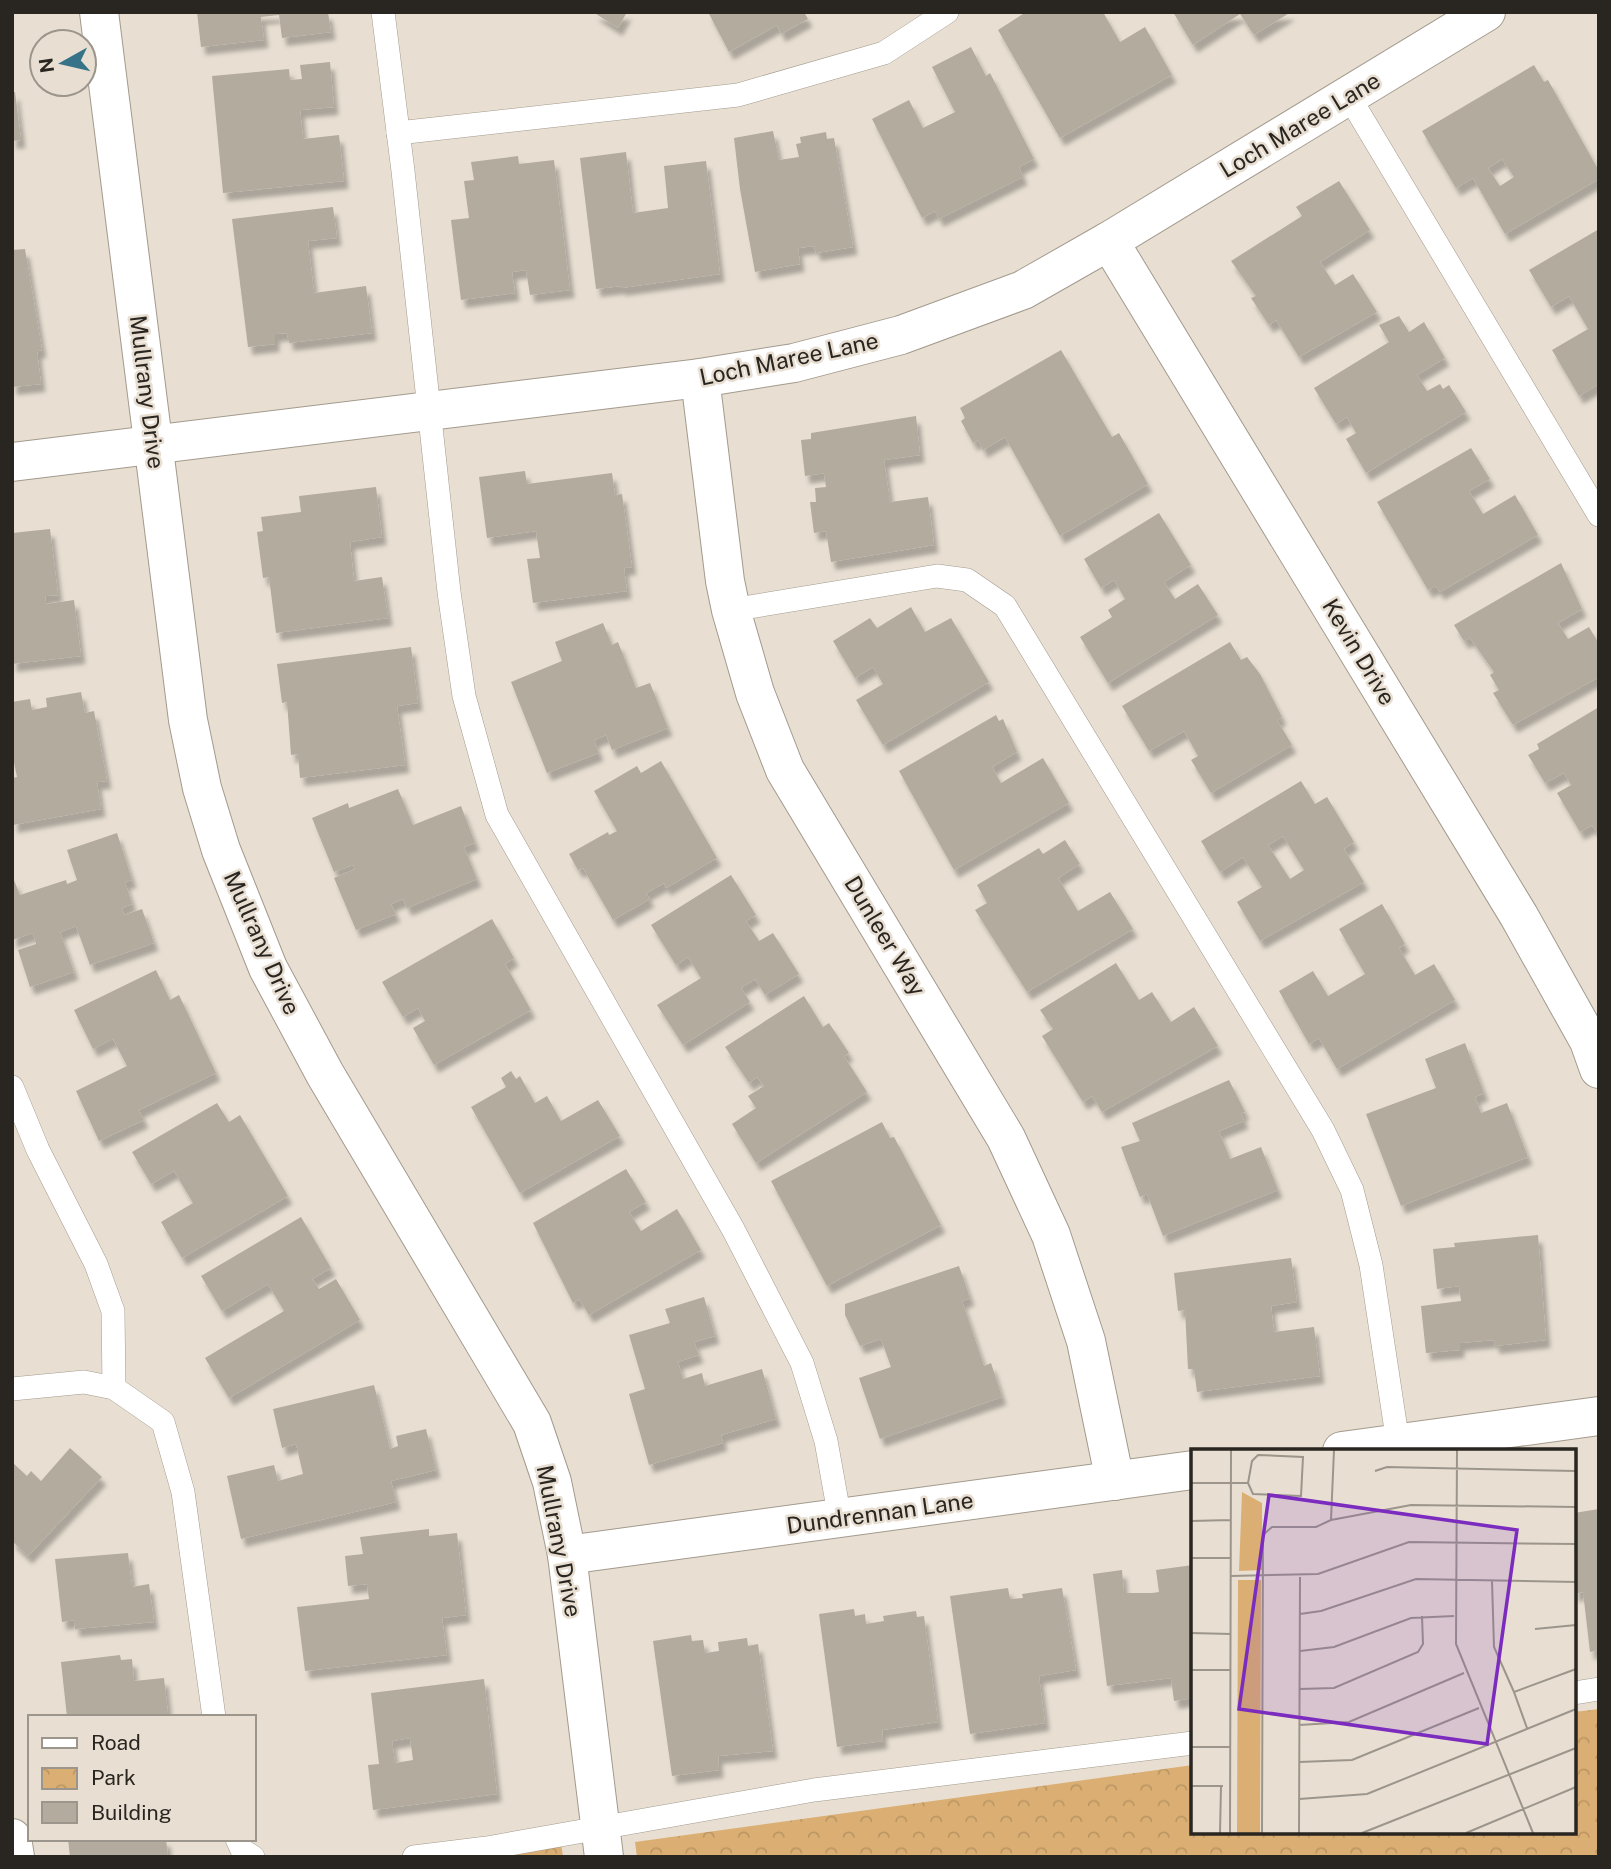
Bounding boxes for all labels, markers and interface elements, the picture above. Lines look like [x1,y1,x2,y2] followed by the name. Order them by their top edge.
[28,28,98,98] north arrow
[34,56,58,74] text: N
[1215,66,1385,183] street label: Loch Maree Lane
[125,314,170,470] street label: Mullrany Drive
[697,326,881,391] street label: Loch Maree Lane
[1317,594,1402,710] street label: Kevin Drive
[219,867,306,1019] street label: Mullrany Drive
[839,871,932,1000] street label: Dunleer Way
[1191,1449,1576,1834] inset map
[532,1463,587,1619] street label: Mullrany Drive
[785,1486,975,1539] street label: Dundrennan Lane
[28,1715,256,1841] legend
[91,1730,141,1755] text: Road
[91,1765,136,1790] text: Park
[91,1800,172,1825] text: Building

